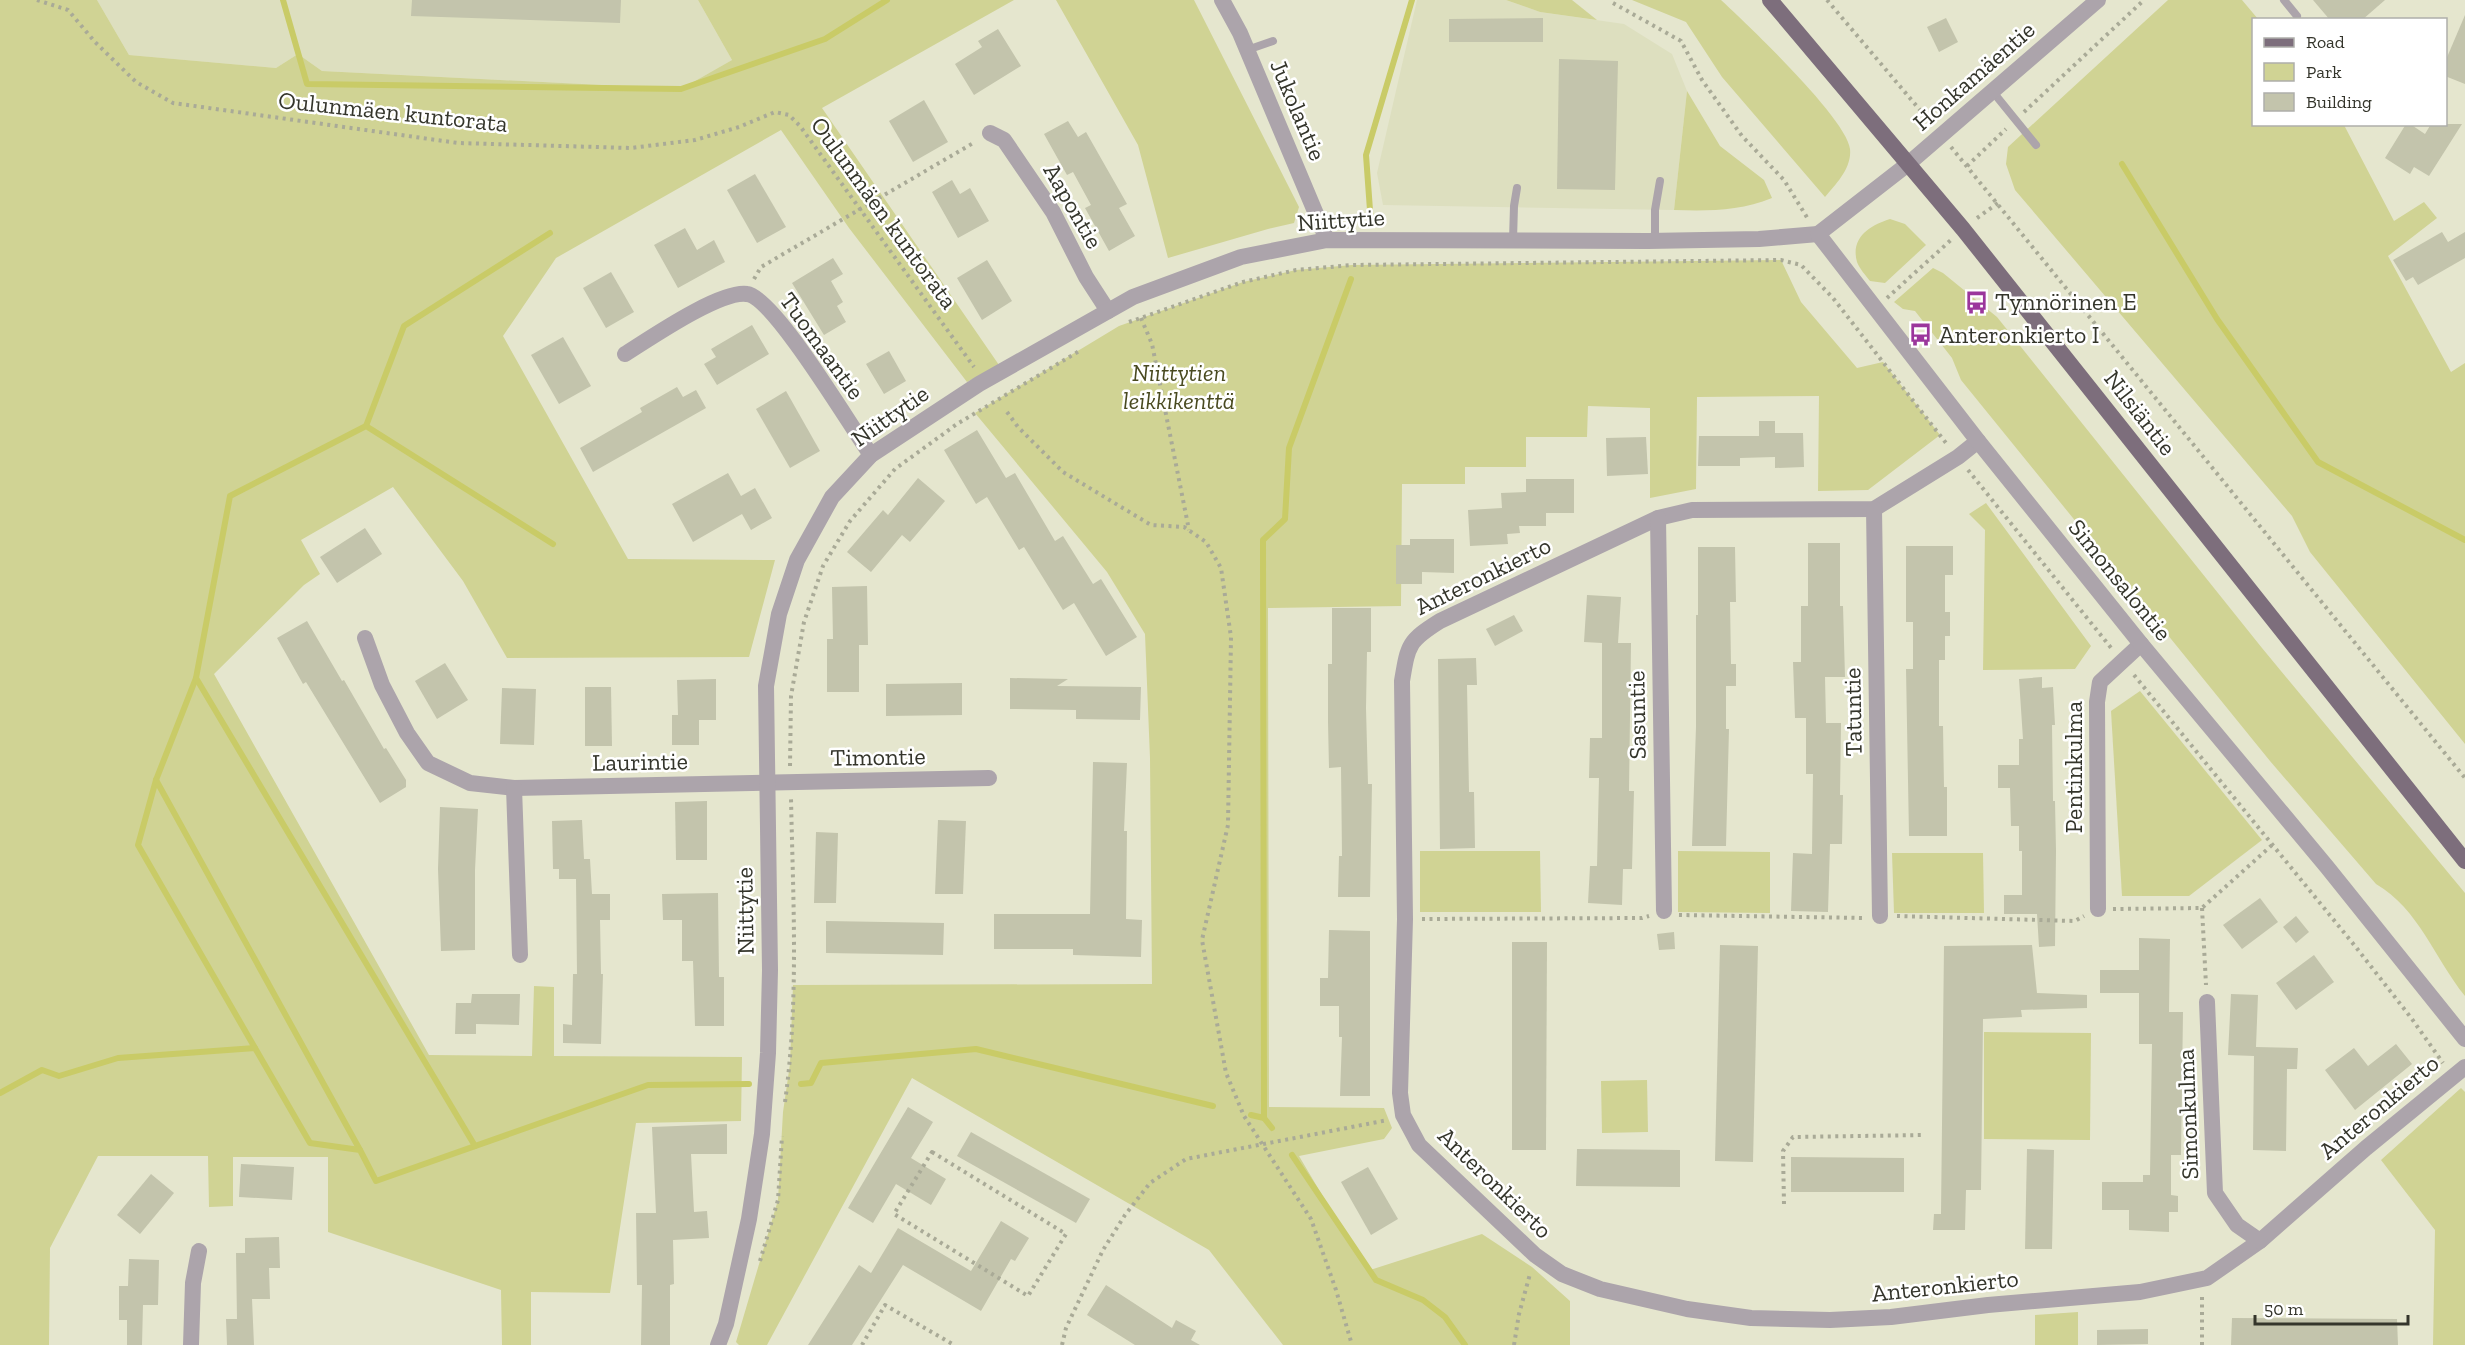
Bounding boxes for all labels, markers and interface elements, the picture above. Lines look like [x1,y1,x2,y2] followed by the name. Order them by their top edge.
[1907,15,2041,136] street label: Honkamäentie
[2252,18,2447,126] legend
[2306,31,2345,53] text: Road
[1264,55,1333,165] street label: Jukolantie
[2306,61,2342,83] text: Park
[277,85,510,138] street label: Oulunmäen kuntorata
[2306,91,2372,113] text: Building
[805,111,964,315] street label: Oulunmäen kuntorata
[1038,158,1109,253] street label: Aapontie
[1296,202,1386,237] street label: Niittytie
[774,287,871,405] street label: Tuomaantie
[1995,287,2137,316] place label: Tynnörinen E
[1964,289,1990,315] bus stop icon: Tynnörinen E
[1939,320,2100,349] place label: Anteronkierto I
[1908,322,1934,348] bus stop icon: Anteronkierto I
[1123,358,1235,415] park label: Niittytien leikkikenttä
[2098,364,2183,461] street label: Nilsiäntie
[845,379,934,453] street label: Niittytie
[2063,513,2178,646] street label: Simonsalontie
[1410,530,1555,621] street label: Anteronkierto
[1837,667,1868,757] street label: Tatuntie
[1621,670,1652,760] street label: Sasuntie
[2059,700,2088,833] street label: Pentinkulma
[830,741,926,772] street label: Timontie
[592,746,688,777] street label: Laurintie
[729,867,760,955] street label: Niittytie
[2171,1048,2204,1180] street label: Simonkulma
[2313,1048,2444,1165] street label: Anteronkierto
[1432,1121,1558,1244] street label: Anteronkierto
[1870,1263,2020,1308] street label: Anteronkierto
[2255,1288,2408,1326] scale bar
[2264,1298,2304,1320] text: 50 m

